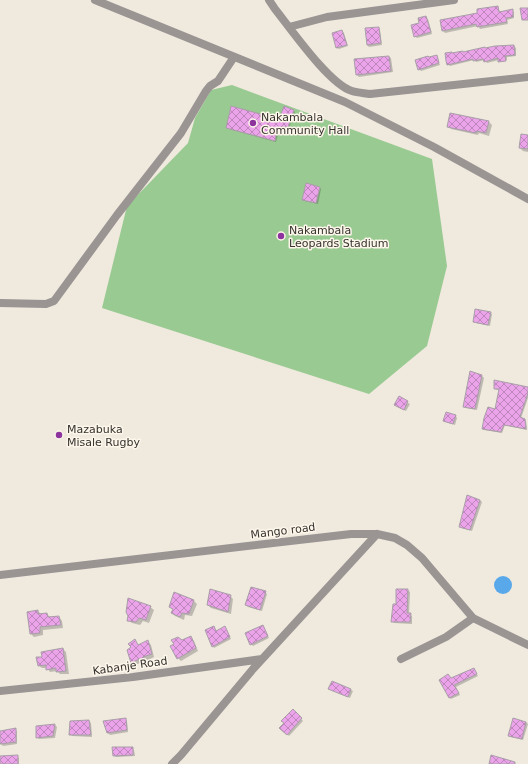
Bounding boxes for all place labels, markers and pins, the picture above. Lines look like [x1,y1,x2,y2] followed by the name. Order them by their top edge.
[261,111,349,137] place label: Nakambala Community Hall
[248,118,258,128] marker: Nakambala Community Hall
[289,224,388,250] place label: Nakambala Leopards Stadium
[276,231,286,241] marker: Nakambala Leopards Stadium
[67,423,140,449] place label: Mazabuka Misale Rugby
[54,430,64,440] marker: Mazabuka Misale Rugby

